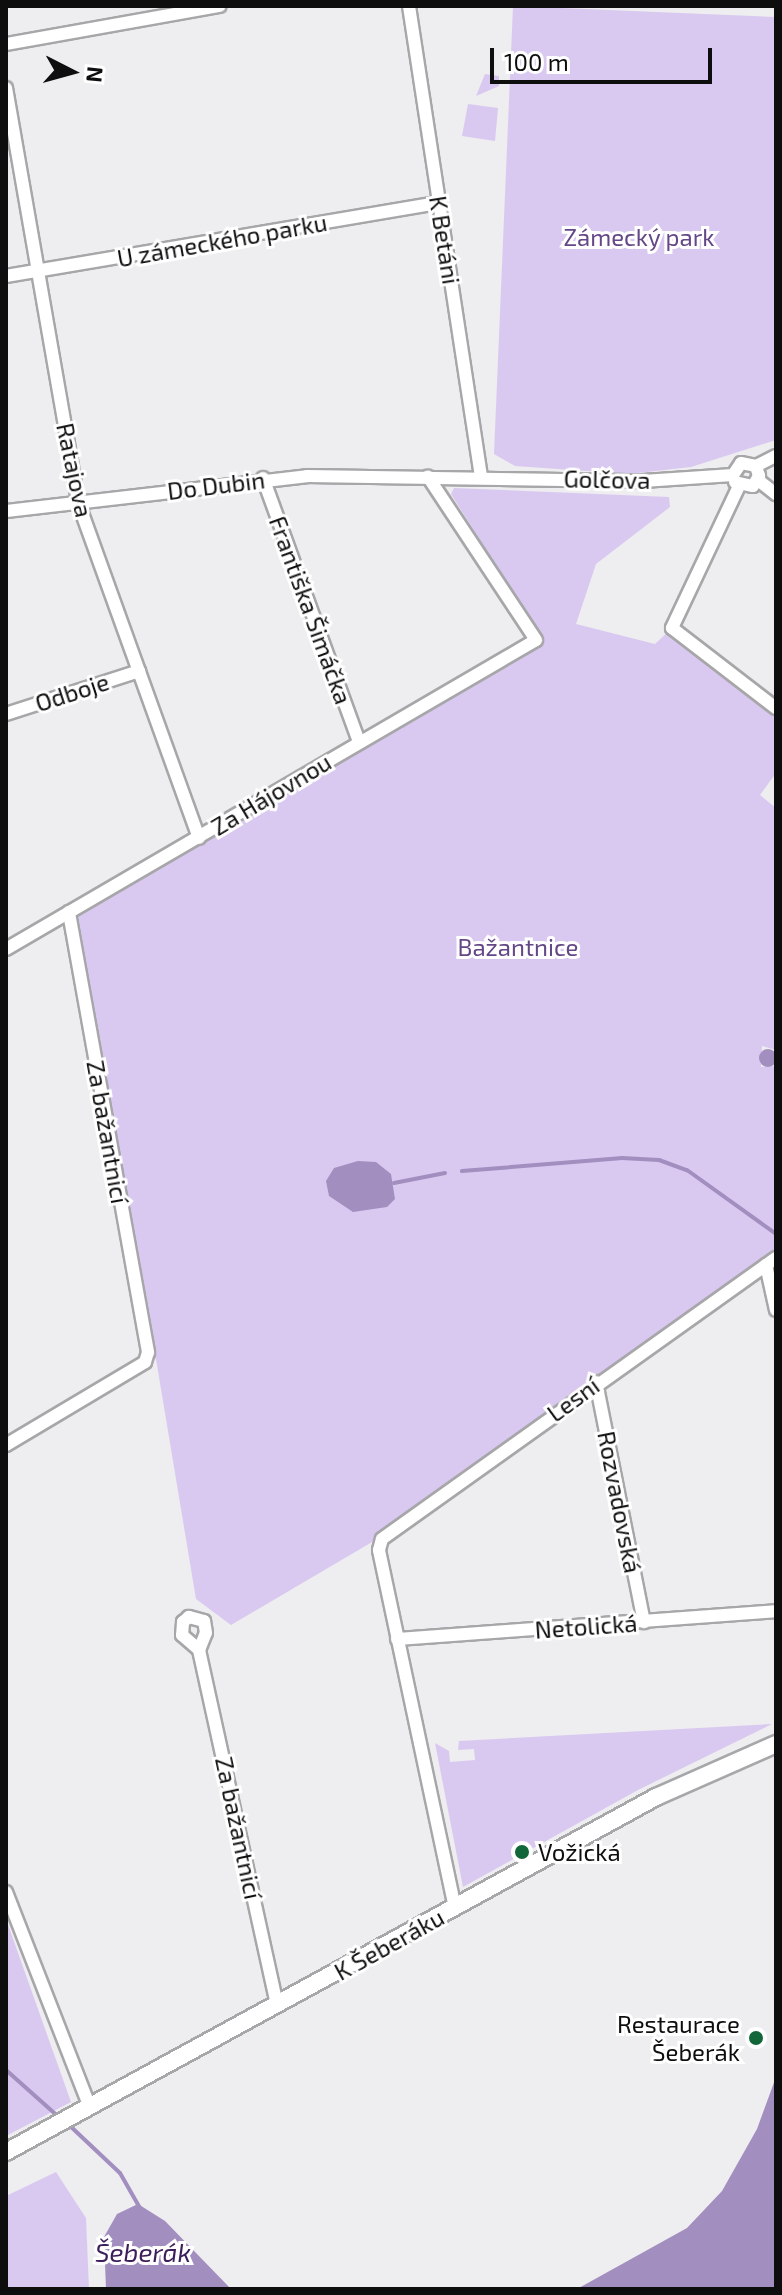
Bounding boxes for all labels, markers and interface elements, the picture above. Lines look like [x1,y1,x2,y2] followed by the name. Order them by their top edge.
[32,32,112,112] north arrow
[494,32,716,82] scale bar
[504,47,569,76] text: 100 m
[82,65,110,84] text: N
[424,194,466,286] street label: K Betáni
[115,207,329,273] street label: U zámeckého parku
[563,223,715,251] park label: Zámecký park
[51,420,99,520] street label: Ratajova
[563,464,651,494] street label: Golčova
[166,465,266,505] street label: Do Dubin
[264,512,358,708] street label: Františka Šimáčka
[31,667,113,717] street label: Odboje
[206,747,336,841] street label: Za Hájovnou
[458,933,578,961] park label: Bažantnice
[81,1058,135,1206] street label: Za bažantnicí
[541,1371,605,1427] street label: Lesní
[592,1429,648,1575] street label: Rozvadovská
[534,1608,638,1644] street label: Netolická
[210,1754,268,1902] street label: Za bažantnicí
[538,1838,621,1866] place label: Vožická
[513,1843,531,1861] marker: Vožická
[329,1902,449,1986] street label: K Šeberáku
[617,2010,740,2066] place label: Restaurace Šeberák
[747,2029,765,2047] marker: Restaurace Šeberák
[95,2236,191,2268] water label: Šeberák

